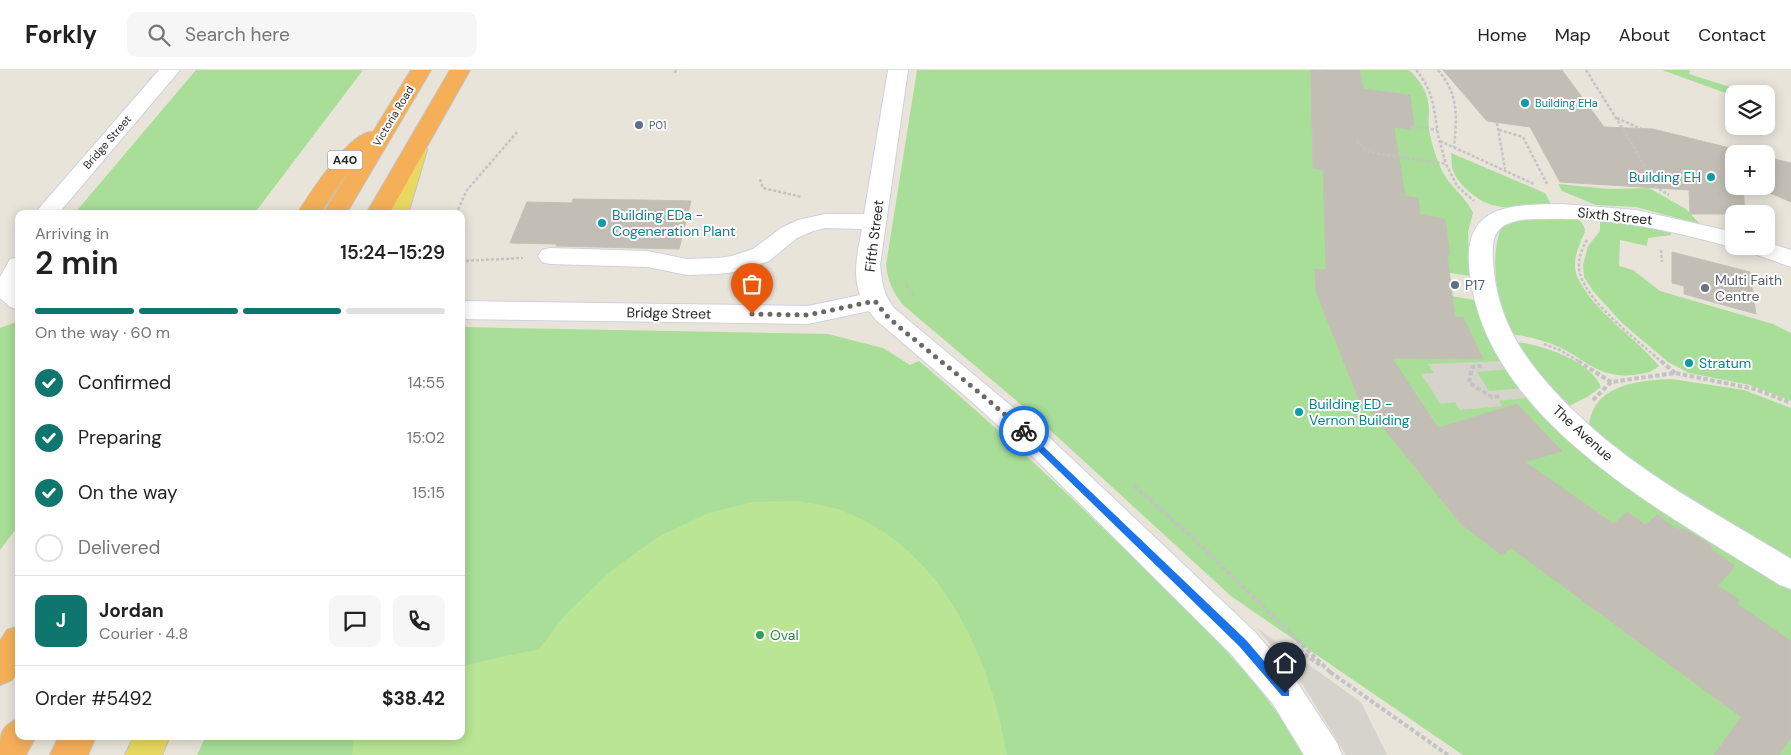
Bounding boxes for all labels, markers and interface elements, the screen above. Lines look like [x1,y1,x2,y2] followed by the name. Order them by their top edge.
[127,12,477,57] search box
[25,19,97,50] text: Forkly
[145,21,173,49] icon: search
[185,22,290,47] text: Search here
[1477,23,1527,47] text: Home
[1555,23,1591,47] text: Map
[1619,23,1670,47] text: About
[1698,23,1766,47] text: Contact
[369,83,417,149] street label: Victoria Road
[1725,85,1775,255] map controls
[1725,85,1775,135] button: layers
[1535,96,1598,110] place label: Building EHa
[1519,97,1531,109] marker: Building EHa
[80,112,134,172] street label: Bridge Street
[649,118,666,132] place label: P01
[633,119,645,131] marker: P01
[1725,145,1775,195] button: +
[328,150,362,170] road number: A40
[1629,168,1701,186] place label: Building EH
[1705,171,1717,183] marker: Building EH
[861,199,887,273] street label: Fifth Street
[1577,203,1653,229] street label: Sixth Street
[1725,205,1775,255] button: −
[612,206,735,240] place label: Building EDa - Cogeneration Plant
[596,217,608,229] marker: Building EDa - Cogeneration Plant
[35,223,109,244] text: Arriving in
[340,240,445,265] text: 15:24–15:29
[35,242,119,284] text: 2 min
[731,263,773,314] pin
[738,270,766,298] icon: bag
[1715,271,1782,305] place label: Multi Faith Centre
[1465,276,1485,294] place label: P17
[1449,279,1461,291] marker: P17
[1699,282,1711,294] marker: Multi Faith Centre
[627,303,711,323] street label: Bridge Street
[35,322,170,343] text: On the way · 60 m
[1699,354,1751,372] place label: Stratum
[1683,357,1695,369] marker: Stratum
[35,369,63,397] icon: check
[78,370,171,395] text: Confirmed
[408,372,445,393] text: 14:55
[1309,395,1410,429] place label: Building ED - Vernon Building
[1549,401,1617,465] street label: The Avenue
[999,406,1049,456] courier
[1293,406,1305,418] marker: Building ED - Vernon Building
[1010,417,1038,445] icon: bike
[35,424,63,452] icon: check
[78,425,162,450] text: Preparing
[407,427,445,448] text: 15:02
[35,479,63,507] icon: check
[78,480,178,505] text: On the way
[412,482,445,503] text: 15:15
[78,535,160,560] text: Delivered
[329,595,381,647] button: chat
[393,595,445,647] button: phone
[99,598,164,623] text: Jordan
[56,608,66,633] text: J
[99,623,188,644] text: Courier · 4.8
[770,626,799,644] place label: Oval
[754,629,766,641] marker: Oval
[1264,642,1306,693] pin
[1271,649,1299,677] icon: home
[35,686,152,711] text: Order #5492
[382,686,445,711] text: $38.42

